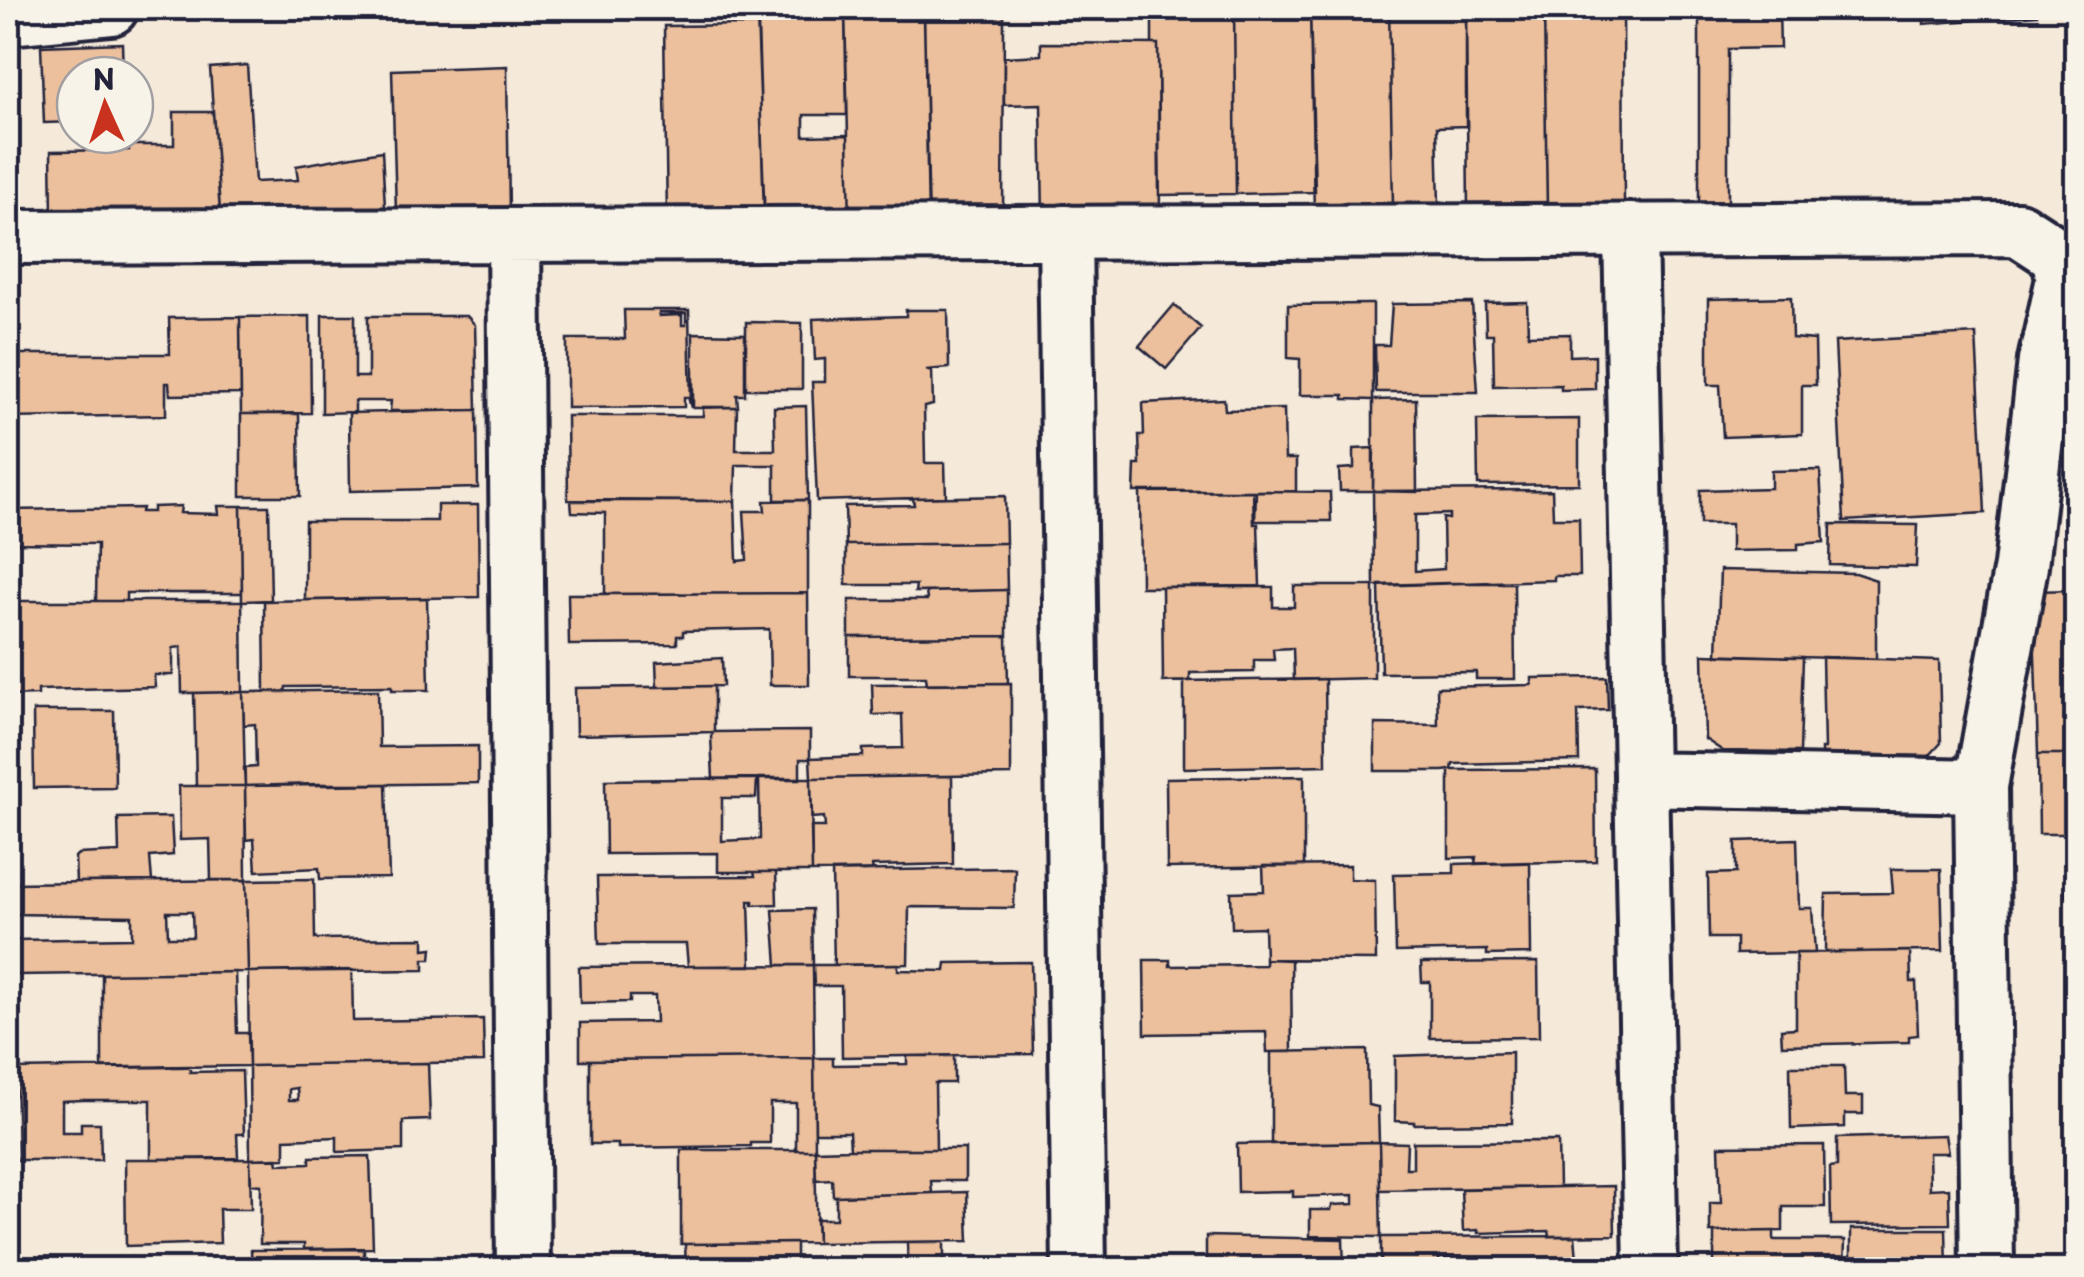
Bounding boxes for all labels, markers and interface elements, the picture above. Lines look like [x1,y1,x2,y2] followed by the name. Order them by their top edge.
[55,55,155,155] north arrow
[91,56,116,101] text: N

